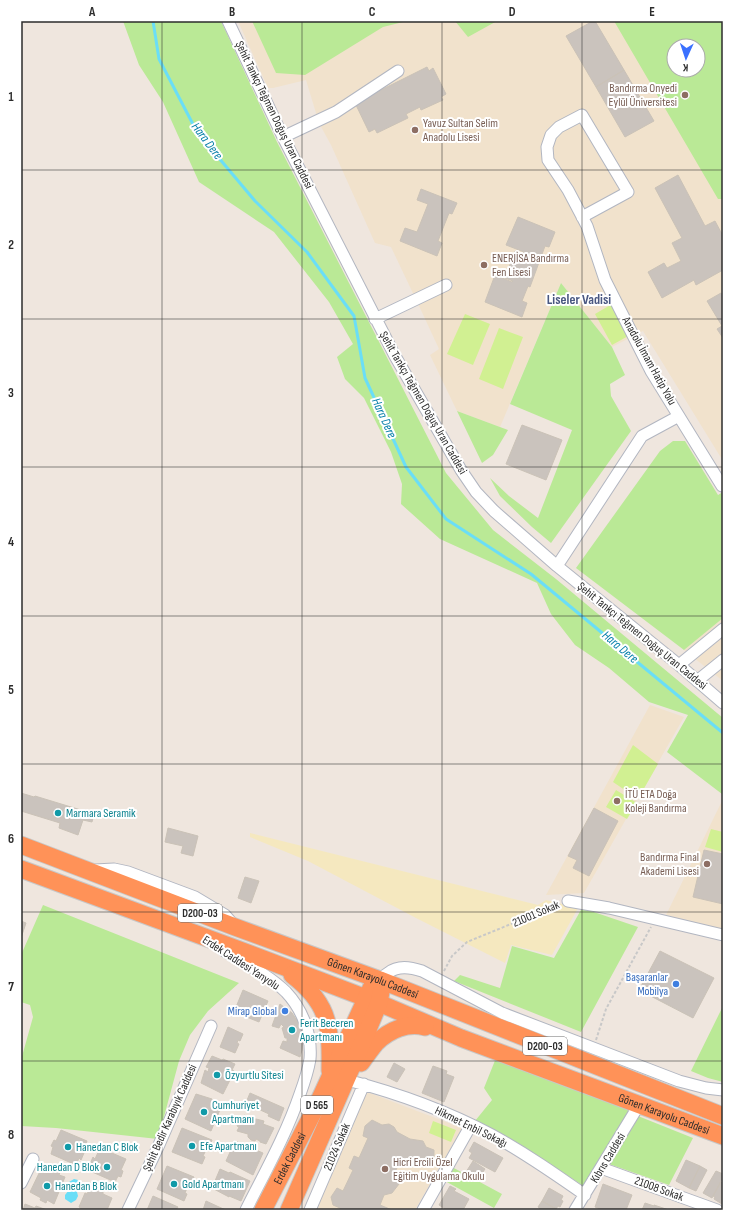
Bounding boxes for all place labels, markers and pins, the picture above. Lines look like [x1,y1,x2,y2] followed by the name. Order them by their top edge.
[609,81,677,110] place label: Bandırma Onyedi Eylül Üniversitesi
[680,90,690,100] marker: Bandırma Onyedi Eylül Üniversitesi
[422,116,498,145] place label: Yavuz Sultan Selim Anadolu Lisesi
[410,125,420,135] marker: Yavuz Sultan Selim Anadolu Lisesi
[492,251,569,280] place label: ENERJİSA Bandırma Fen Lisesi
[479,260,489,270] marker: ENERJİSA Bandırma Fen Lisesi
[625,787,687,816] place label: İTÜ ETA Doğa Koleji Bandırma
[612,796,622,806] marker: İTÜ ETA Doğa Koleji Bandırma
[66,806,136,821] place label: Marmara Seramik
[53,808,63,818] marker: Marmara Seramik
[639,850,699,879] place label: Bandırma Final Akademi Lisesi
[702,859,712,869] marker: Bandırma Final Akademi Lisesi
[626,970,669,999] place label: Başaranlar Mobilya
[671,979,681,989] marker: Başaranlar Mobilya
[228,1004,277,1019] place label: Mirap Global
[280,1006,290,1016] marker: Mirap Global
[299,1016,353,1045] place label: Ferit Beceren Apartmanı
[287,1025,297,1035] marker: Ferit Beceren Apartmanı
[225,1068,284,1083] place label: Özyurtlu Sitesi
[212,1070,222,1080] marker: Özyurtlu Sitesi
[211,1098,260,1127] place label: Cumhuriyet Apartmanı
[199,1107,209,1117] marker: Cumhuriyet Apartmanı
[200,1139,257,1154] place label: Efe Apartmanı
[76,1140,139,1155] place label: Hanedan C Blok
[187,1141,197,1151] marker: Efe Apartmanı
[63,1142,73,1152] marker: Hanedan C Blok
[393,1155,484,1184] place label: Hicri Ercili Özel Eğitim Uygulama Okulu
[37,1160,99,1175] place label: Hanedan D Blok
[102,1162,112,1172] marker: Hanedan D Blok
[380,1164,390,1174] marker: Hicri Ercili Özel Eğitim Uygulama Okulu
[182,1177,244,1192] place label: Gold Apartmanı
[55,1179,117,1194] place label: Hanedan B Blok
[169,1179,179,1189] marker: Gold Apartmanı
[42,1181,52,1191] marker: Hanedan B Blok

